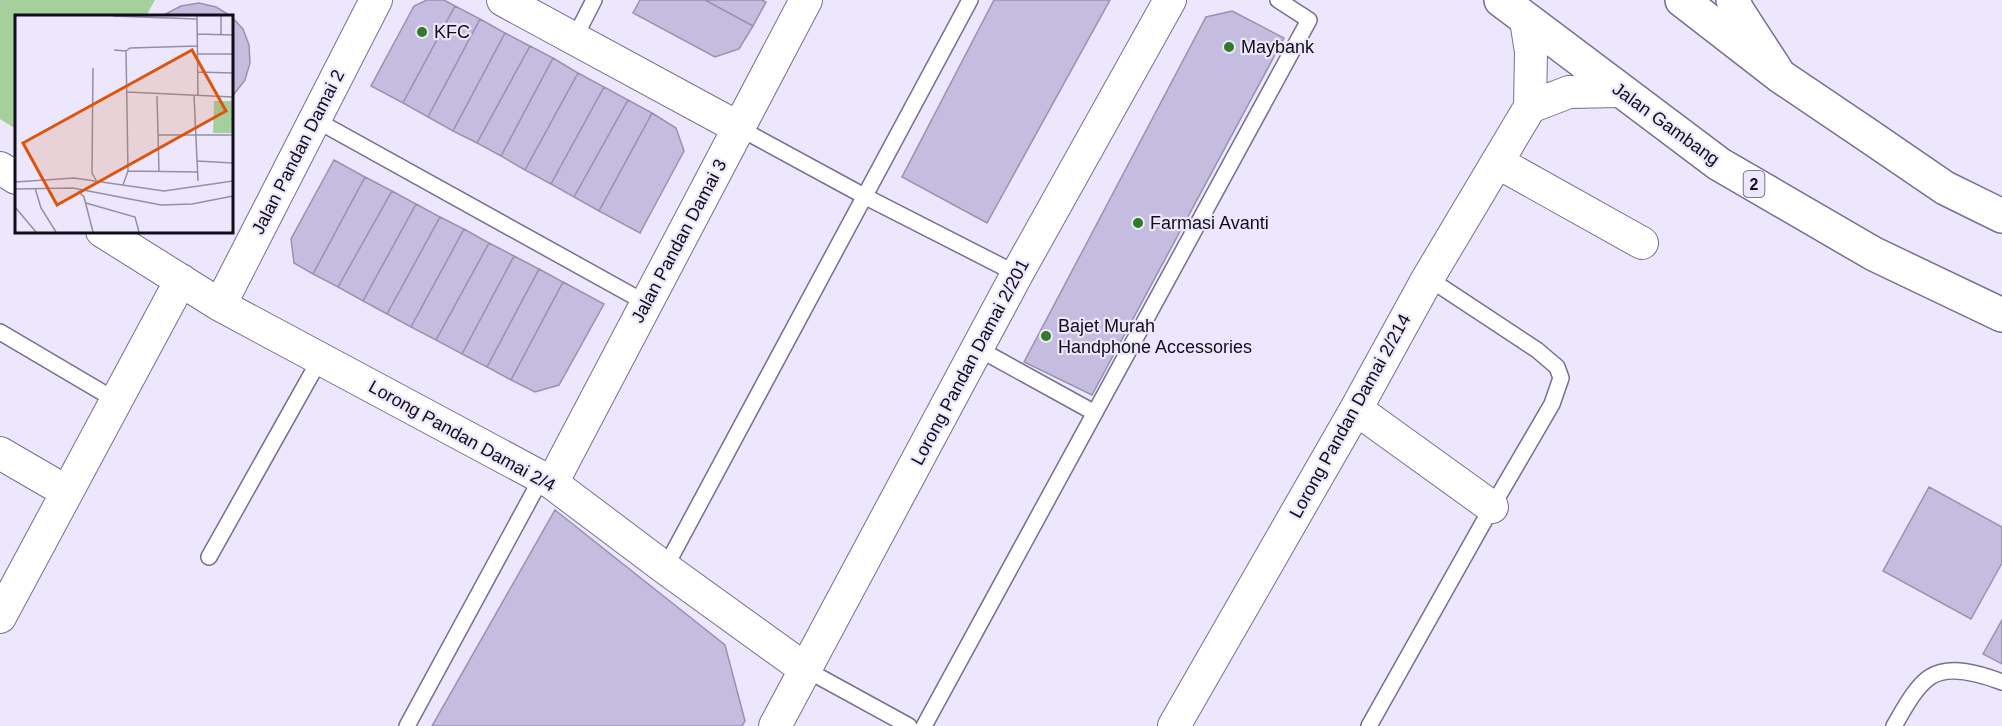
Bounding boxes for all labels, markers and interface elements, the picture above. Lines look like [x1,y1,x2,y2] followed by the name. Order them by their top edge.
[15,15,232,232] inset map
[434,22,470,42] place label: KFC
[415,25,429,39] marker: KFC
[1241,37,1315,57] place label: Maybank
[1222,40,1236,54] marker: Maybank
[248,66,348,238] street label: Jalan Pandan Damai 2
[1609,79,1723,169] street label: Jalan Gambang
[627,156,731,326] street label: Jalan Pandan Damai 3
[1744,171,1764,197] road number: 2
[1150,213,1269,233] place label: Farmasi Avanti
[1131,216,1145,230] marker: Farmasi Avanti
[907,256,1033,468] street label: Lorong Pandan Damai 2/201
[1285,310,1415,522] street label: Lorong Pandan Damai 2/214
[1058,316,1252,357] place label: Bajet Murah Handphone Accessories
[1039,329,1053,343] marker: Bajet Murah Handphone Accessories
[365,376,559,496] street label: Lorong Pandan Damai 2/4

